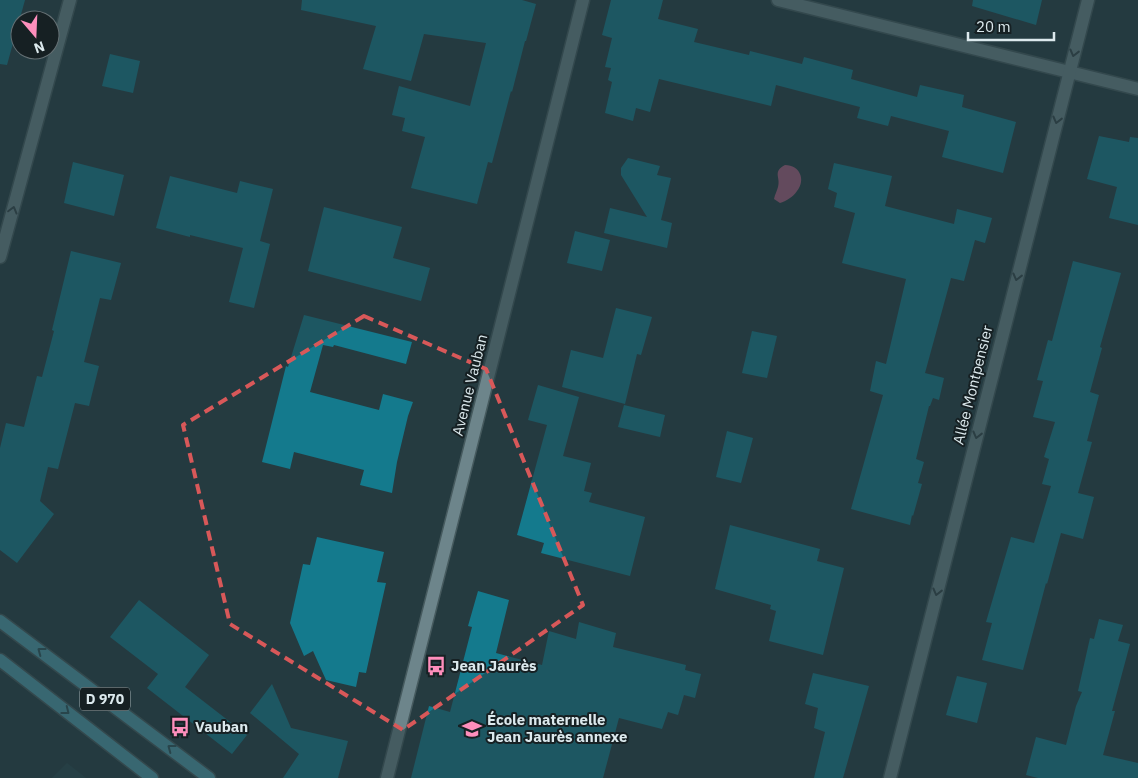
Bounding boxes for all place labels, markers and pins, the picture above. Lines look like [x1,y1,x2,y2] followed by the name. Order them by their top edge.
[425,655,447,677] bus stop icon: Jean Jaurès
[451,656,537,675] place label: Jean Jaurès
[487,710,627,746] place label: École maternelle Jean Jaurès annexe
[169,716,191,738] bus stop icon: Vauban
[195,717,248,736] place label: Vauban
[461,718,483,740] school or university icon: École maternelle Jean Jaurès annexe

